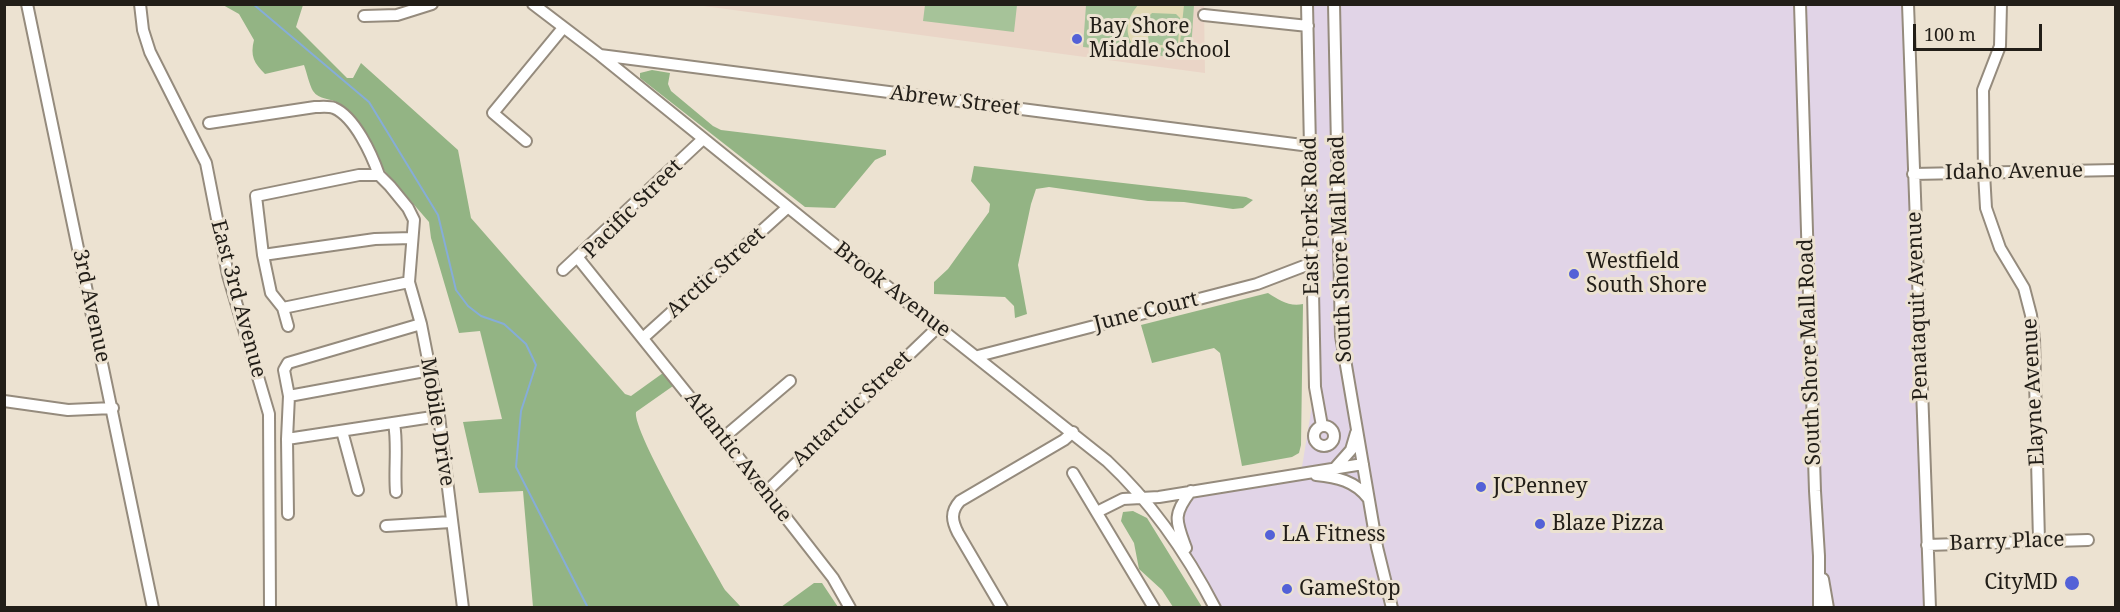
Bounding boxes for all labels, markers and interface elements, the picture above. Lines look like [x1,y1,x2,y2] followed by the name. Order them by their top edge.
[1916,12,2045,50] scale bar
[1089,14,1230,64] place label: Bay Shore Middle School
[1924,22,1976,46] text: 100 m
[1070,32,1084,46] marker: Bay Shore Middle School
[888,81,1022,121] street label: Abrew Street
[1324,135,1358,363] street label: South Shore Mall Road
[1297,136,1325,296] street label: East Forks Road
[578,154,688,264] street label: Pacific Street
[1945,158,2083,186] street label: Idaho Avenue
[1902,211,1934,401] street label: Penataquit Avenue
[205,217,271,381] street label: East 3rd Avenue
[662,222,770,324] street label: Arctic Street
[829,237,955,343] street label: Brook Avenue
[1793,238,1827,466] street label: South Shore Mall Road
[67,247,115,365] street label: 3rd Avenue
[1586,249,1707,299] place label: Westfield South Shore
[1567,267,1581,281] marker: Westfield South Shore
[1091,287,1201,337] street label: June Court
[2018,317,2050,467] street label: Elayne Avenue
[787,346,917,472] street label: Antarctic Street
[414,356,460,488] street label: Mobile Drive
[679,387,797,527] street label: Atlantic Avenue
[1493,474,1587,500] place label: JCPenney
[1474,480,1488,494] marker: JCPenney
[1552,511,1664,537] place label: Blaze Pizza
[1533,517,1547,531] marker: Blaze Pizza
[1282,522,1386,548] place label: LA Fitness
[1949,527,2065,557] street label: Barry Place
[1263,528,1277,542] marker: LA Fitness
[1984,570,2058,596] place label: CityMD
[2063,574,2081,592] marker: CityMD
[1299,576,1401,602] place label: GameStop
[1280,582,1294,596] marker: GameStop

